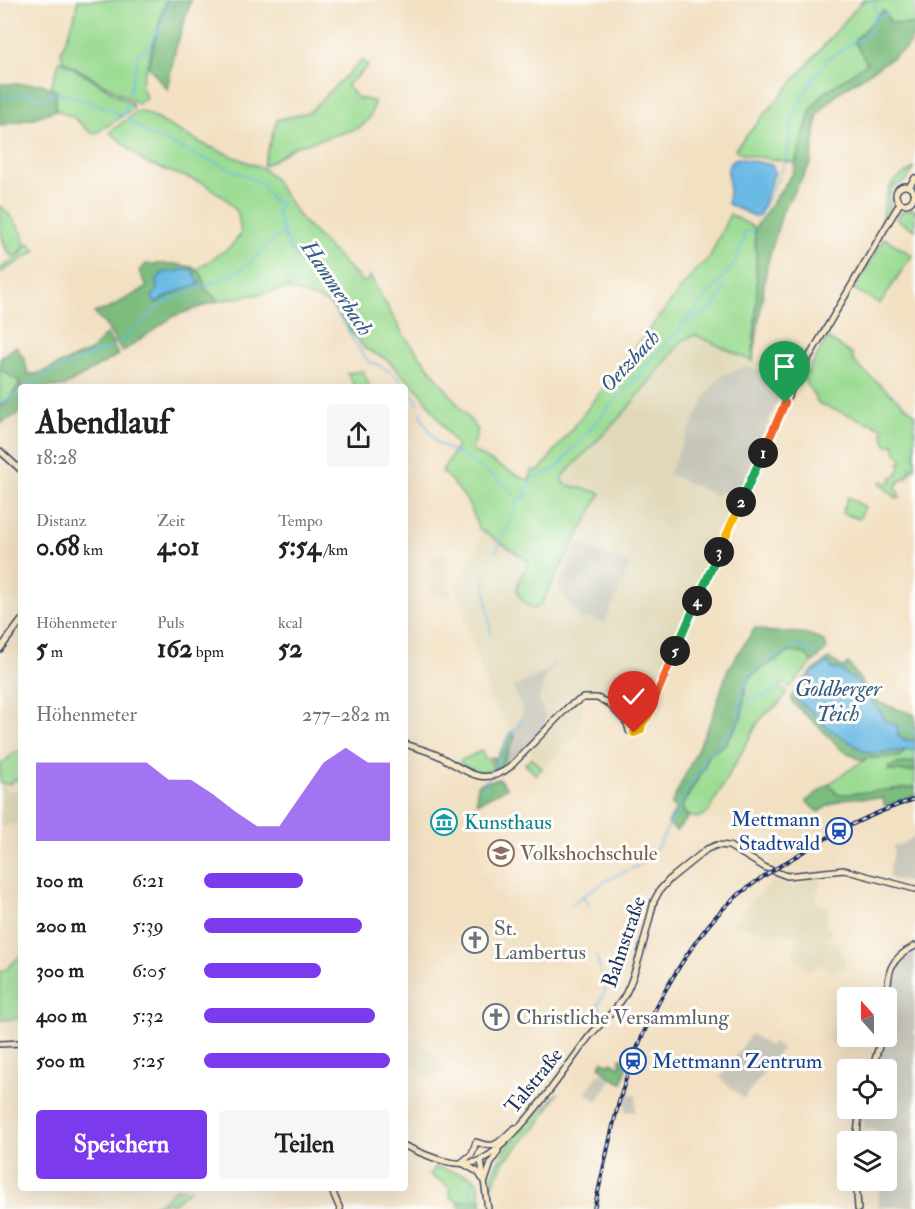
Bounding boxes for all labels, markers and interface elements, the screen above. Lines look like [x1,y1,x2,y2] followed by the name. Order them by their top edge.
[294,234,379,341] water label: Hammerbach
[594,324,666,398] water label: Oetzbach
[759,341,810,403] pin
[768,350,801,383] icon: arrive
[36,402,170,443] text: Abendlauf
[327,404,390,467] button: share
[748,438,778,468] pin: 1
[760,443,766,463] text: 1
[36,445,77,470] text: 18:28
[726,487,756,517] pin: 2
[737,492,745,512] text: 2
[36,511,87,531] text: Distanz
[157,511,185,531] text: Zeit
[278,511,323,531] text: Tempo
[36,531,80,563] text: 0.68
[157,531,200,563] text: 4:01
[278,531,321,563] text: 5:54
[704,537,734,567] pin: 3
[80,540,103,560] text: km
[321,540,348,560] text: /km
[716,542,722,562] text: 3
[682,586,712,616] pin: 4
[693,591,701,611] text: 4
[36,613,117,633] text: Höhenmeter
[157,613,184,633] text: Puls
[278,613,303,633] text: kcal
[36,633,47,665] text: 5
[157,633,192,665] text: 162
[278,633,303,665] text: 52
[660,636,690,666] pin: 5
[671,641,679,661] text: 5
[47,642,63,662] text: m
[192,642,224,662] text: bpm
[608,671,659,733] pin
[795,675,883,728] water label: Goldberger Teich
[617,680,650,713] icon: check
[36,702,137,727] text: Höhenmeter
[302,702,390,727] text: 277–282 m
[731,806,821,857] place label: Mettmann Stadtwald
[429,807,459,837] museum icon: Kunsthaus
[464,809,552,836] place label: Kunsthaus
[824,816,854,846] station icon: Mettmann Stadtwald
[486,838,516,868] school or university icon: Volkshochschule
[520,840,658,867] place label: Volkshochschule
[36,868,83,893] text: 100 m
[132,868,164,893] text: 6:21
[596,893,652,991] street label: Bahnstraße
[36,913,86,938] text: 200 m
[132,913,164,938] text: 5:39
[494,915,586,966] place label: St. Lambertus
[460,925,490,955] church icon: St. Lambertus
[36,958,84,983] text: 300 m
[132,958,166,983] text: 6:05
[837,987,897,1047] north arrow
[837,987,897,1191] map controls
[481,1002,511,1032] church icon: Christliche Versammlung
[36,1003,87,1028] text: 400 m
[132,1003,164,1028] text: 5:32
[516,1004,729,1031] place label: Christliche Versammlung
[499,1042,569,1120] street label: Talstraße
[618,1046,648,1076] station icon: Mettmann Zentrum
[36,1048,85,1073] text: 500 m
[132,1048,165,1073] text: 5:25
[652,1048,822,1075] place label: Mettmann Zentrum
[837,1059,897,1119] button: locate
[36,1110,207,1179] button: Speichern
[219,1110,390,1179] button: Teilen
[837,1131,897,1191] button: layers

